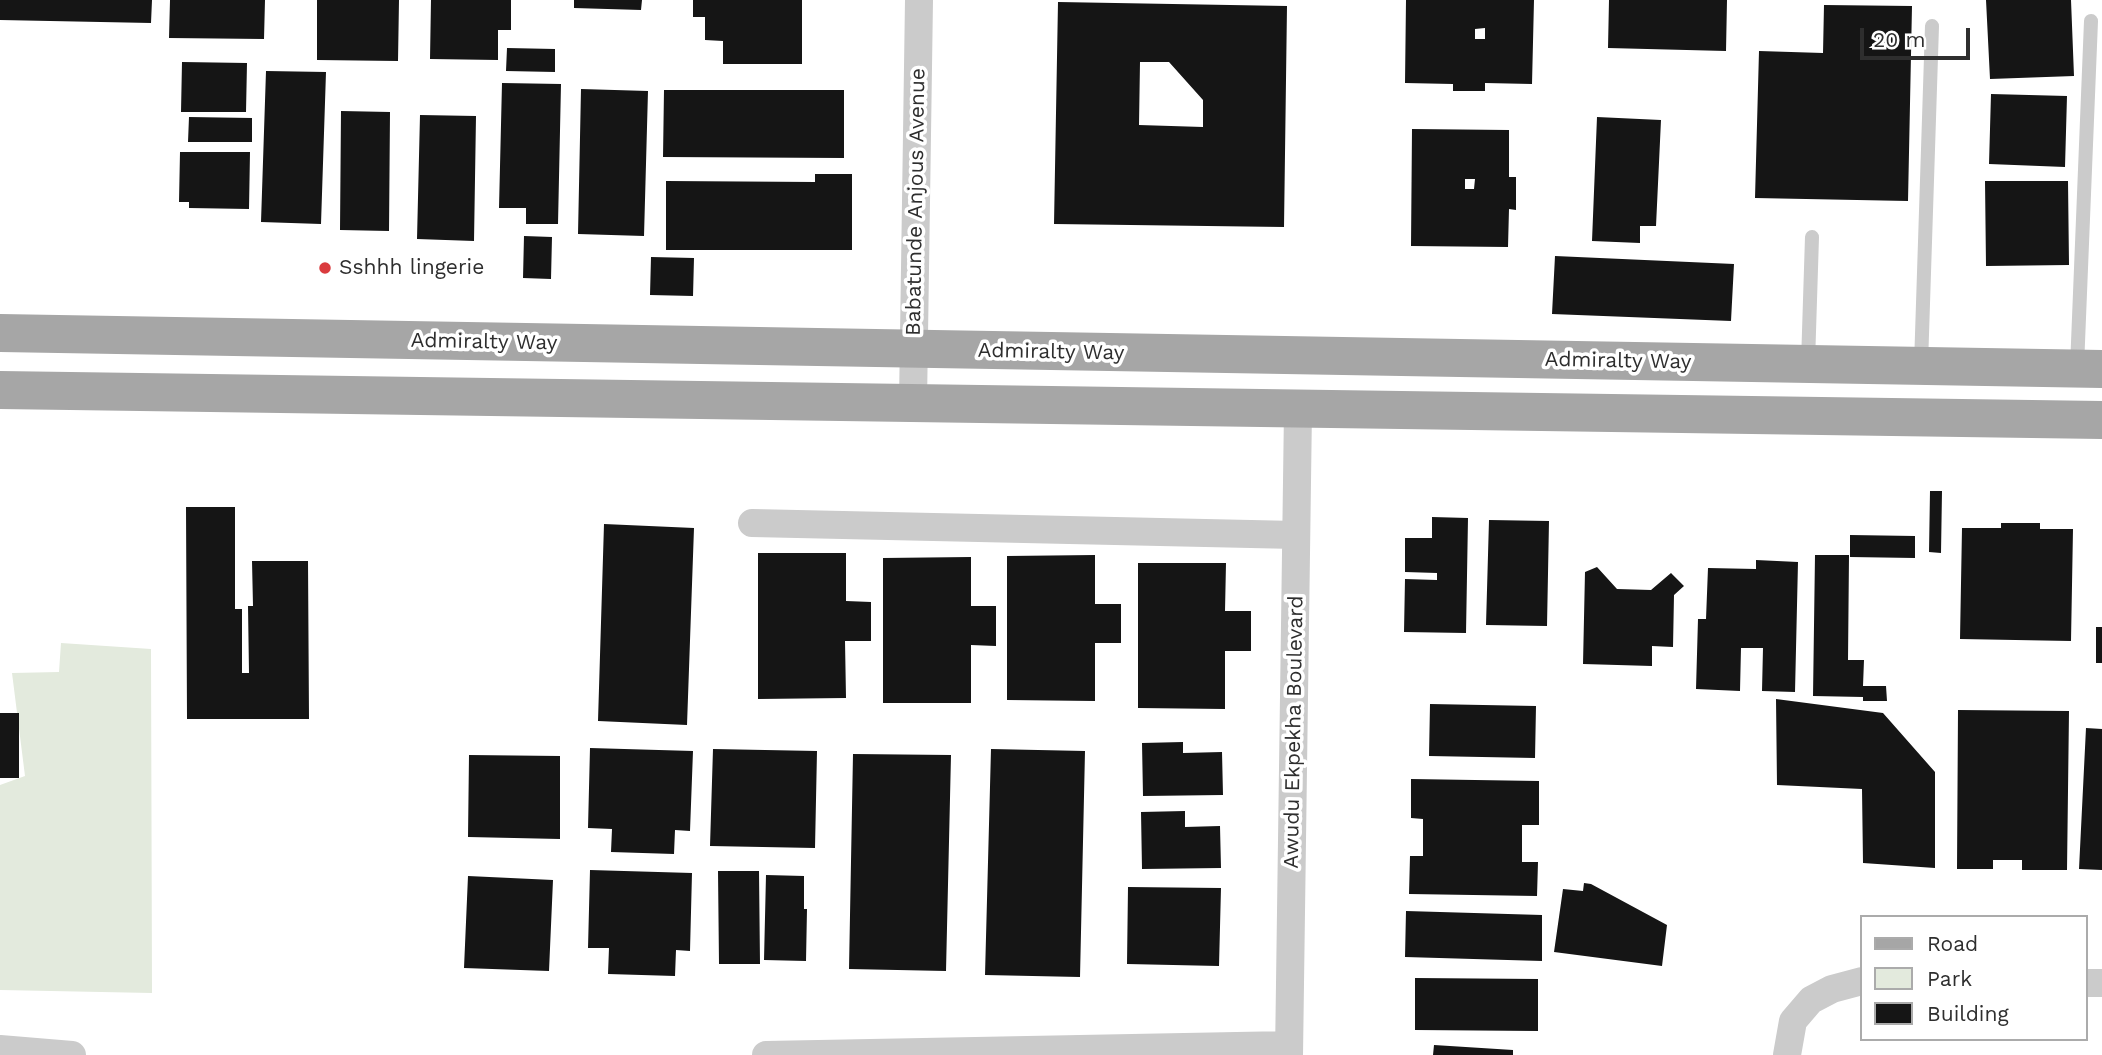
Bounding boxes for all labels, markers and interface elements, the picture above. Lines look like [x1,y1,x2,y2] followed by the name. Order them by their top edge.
[1864,14,1974,58] scale bar
[1873,27,1925,52] text: 20 m
[901,68,931,336] street label: Babatunde Anjous Avenue
[339,255,484,281] place label: Sshhh lingerie
[317,260,333,276] marker: Sshhh lingerie
[410,328,558,356] street label: Admiralty Way
[977,338,1125,366] street label: Admiralty Way
[1544,347,1692,375] street label: Admiralty Way
[1279,595,1309,869] street label: Awudu Ekpekha Boulevard
[1860,915,2088,1041] legend
[1927,931,1978,956] text: Road
[1927,966,1972,991] text: Park
[1927,1001,2009,1026] text: Building

